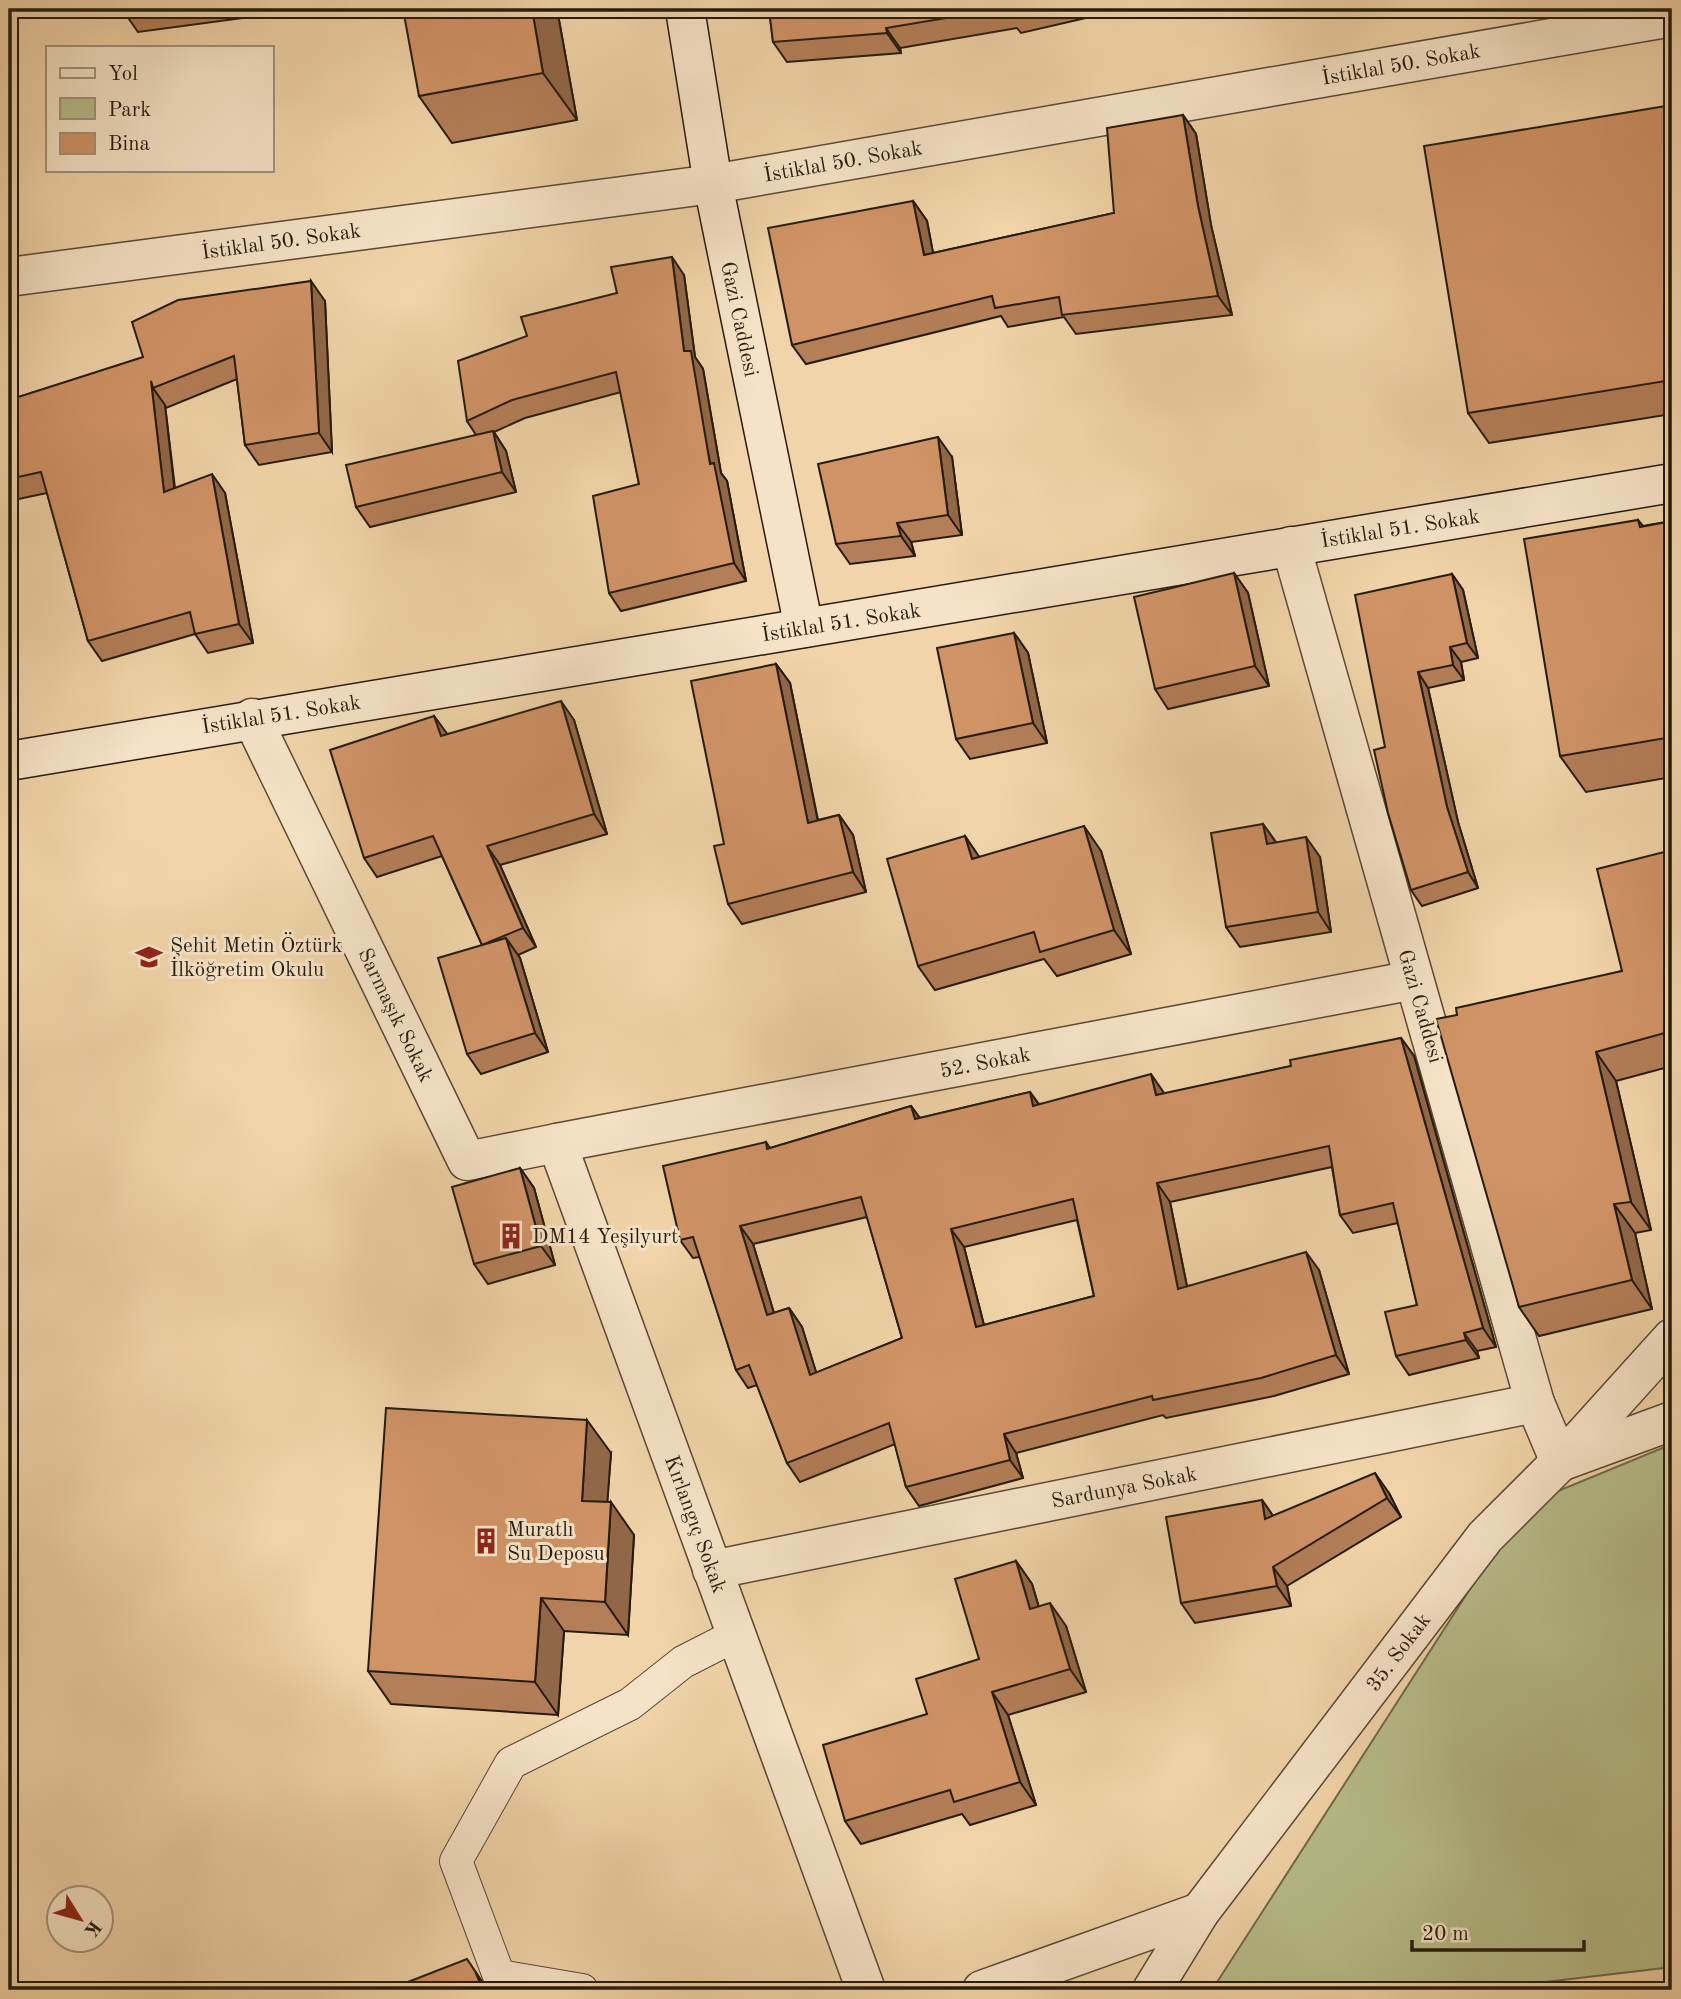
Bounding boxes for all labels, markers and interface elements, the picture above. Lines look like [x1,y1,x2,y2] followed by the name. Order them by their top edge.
[1320,37,1482,90] street label: İstiklal 50. Sokak
[46,46,273,172] legend
[108,64,138,85] text: Yol
[108,100,151,121] text: Park
[108,134,150,155] text: Bina
[762,134,924,187] street label: İstiklal 50. Sokak
[200,217,362,264] street label: İstiklal 50. Sokak
[716,260,761,379] street label: Gazi Caddesi
[1319,503,1481,552] street label: İstiklal 51. Sokak
[760,597,922,646] street label: İstiklal 51. Sokak
[200,689,362,738] street label: İstiklal 51. Sokak
[170,932,343,981] place label: Şehit Metin Öztürk İlköğretim Okulu
[134,942,164,972] school or university icon: Şehit Metin Öztürk İlköğretim Okulu
[353,945,436,1086] street label: Sarmaşık Sokak
[1393,947,1446,1066] street label: Gazi Caddesi
[938,1044,1032,1083] street label: 52. Sokak
[496,1221,526,1251] building icon: DM14 Yeşilyurt
[532,1227,678,1248] place label: DM14 Yeşilyurt
[660,1453,729,1596] street label: Kırlangıç Sokak
[1050,1464,1199,1513] street label: Sardunya Sokak
[507,1520,605,1565] place label: Muratlı Su Deposu
[471,1526,501,1556] building icon: Muratlı Su Deposu
[1363,1610,1435,1696] street label: 35. Sokak
[46,1884,116,1954] north arrow
[1412,1908,1583,1952] scale bar
[79,1916,104,1940] text: K
[1422,1924,1469,1945] text: 20 m

